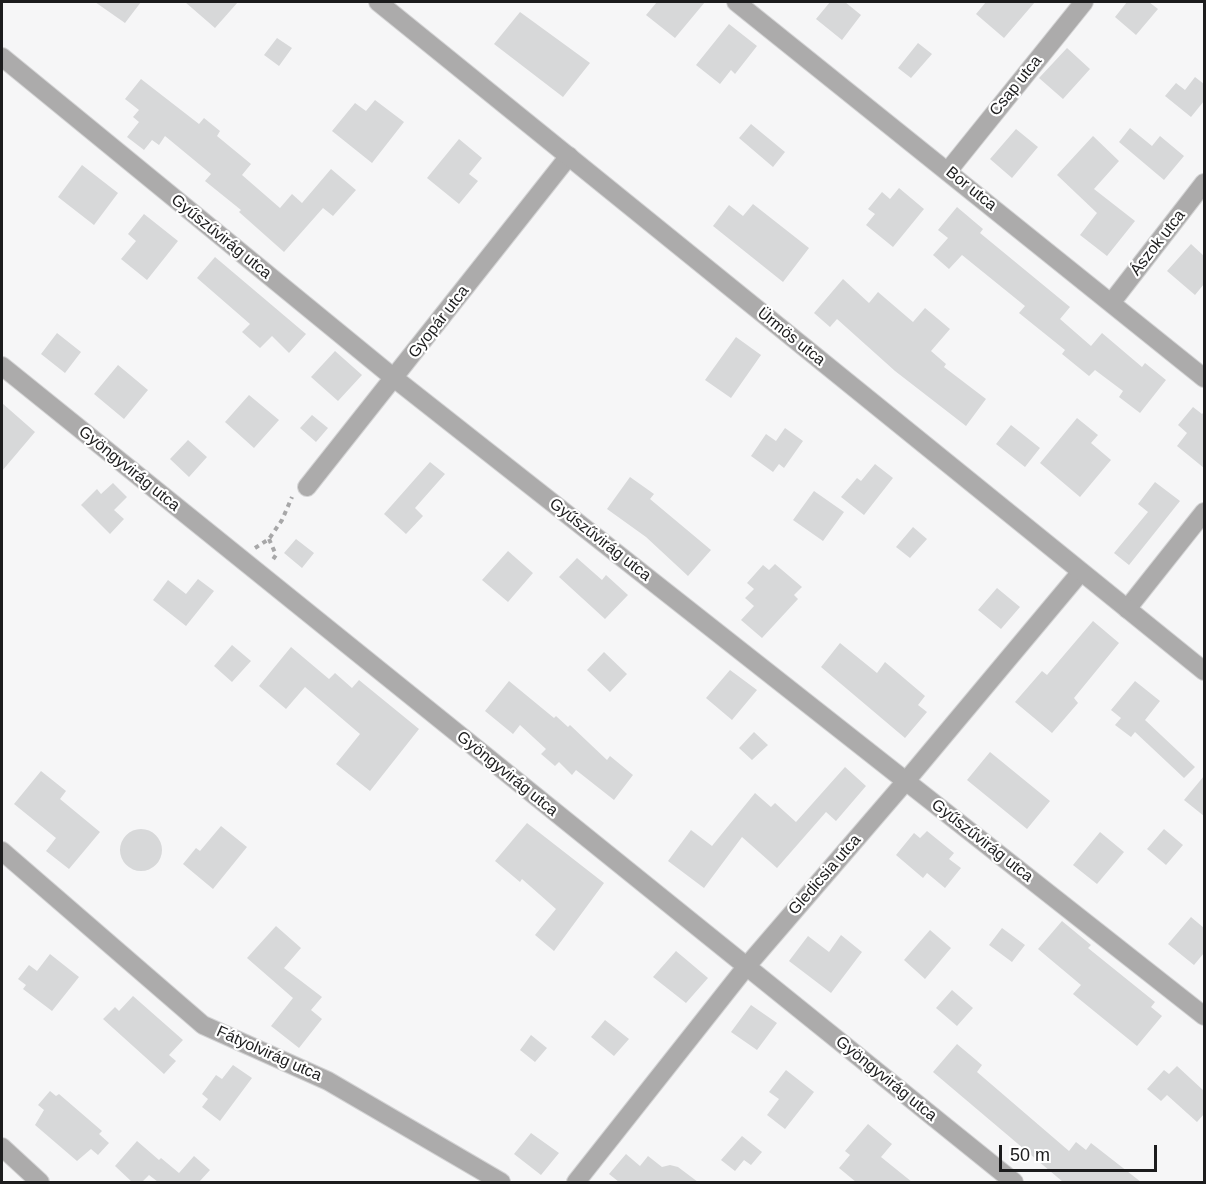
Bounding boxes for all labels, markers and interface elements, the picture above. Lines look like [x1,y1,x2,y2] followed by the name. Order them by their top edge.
[986,52,1046,120] street label: Csap utca
[942,163,1000,215] street label: Bor utca
[167,191,275,283] street label: Gyűszűvirág utca
[1126,206,1190,280] street label: Ászok utca
[405,282,473,362] street label: Gyopár utca
[753,304,829,370] street label: Ürmös utca
[75,422,183,516] street label: Gyöngyvirág utca
[545,494,655,586] street label: Gyűszűvirág utca
[453,727,561,821] street label: Gyöngyvirág utca
[927,795,1037,887] street label: Gyűszűvirág utca
[785,831,865,919] street label: Gledicsia utca
[214,1022,324,1086] street label: Fátyolvirág utca
[832,1032,940,1126] street label: Gyöngyvirág utca
[1002,1133,1160,1171] scale bar
[1010,1145,1050,1165] text: 50 m

